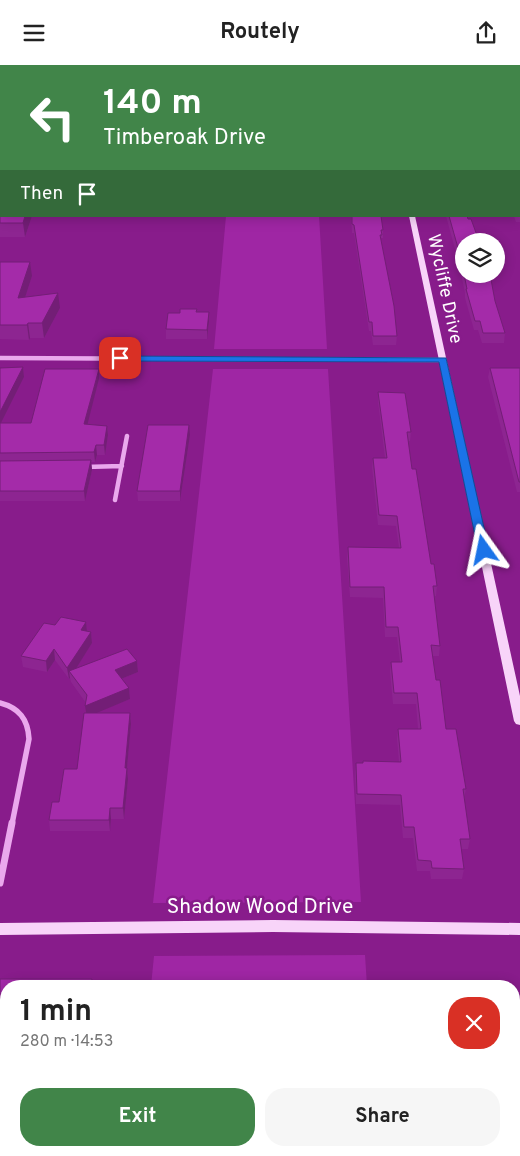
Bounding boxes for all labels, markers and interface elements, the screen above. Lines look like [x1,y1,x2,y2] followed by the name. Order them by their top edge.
[20,19,48,47] icon: menu
[220,19,300,46] text: Routely
[472,19,500,47] icon: share
[103,82,202,126] text: 140 m
[20,85,85,150] icon: left
[103,125,266,152] text: Timberoak Drive
[73,180,101,208] icon: arrive
[20,182,63,206] text: Then
[421,232,467,346] street label: Wycliffe Drive
[455,233,505,283] map controls
[455,233,505,283] button: layers
[99,337,141,379] pin
[106,344,134,372] icon: arrive
[457,523,509,575] position arrow
[167,894,353,921] street label: Shadow Wood Drive
[20,994,92,1031] text: 1 min
[448,997,500,1049] button: close
[20,1032,113,1052] text: 280 m · 14:53
[20,1088,255,1146] button: Exit
[265,1088,500,1146] button: Share

